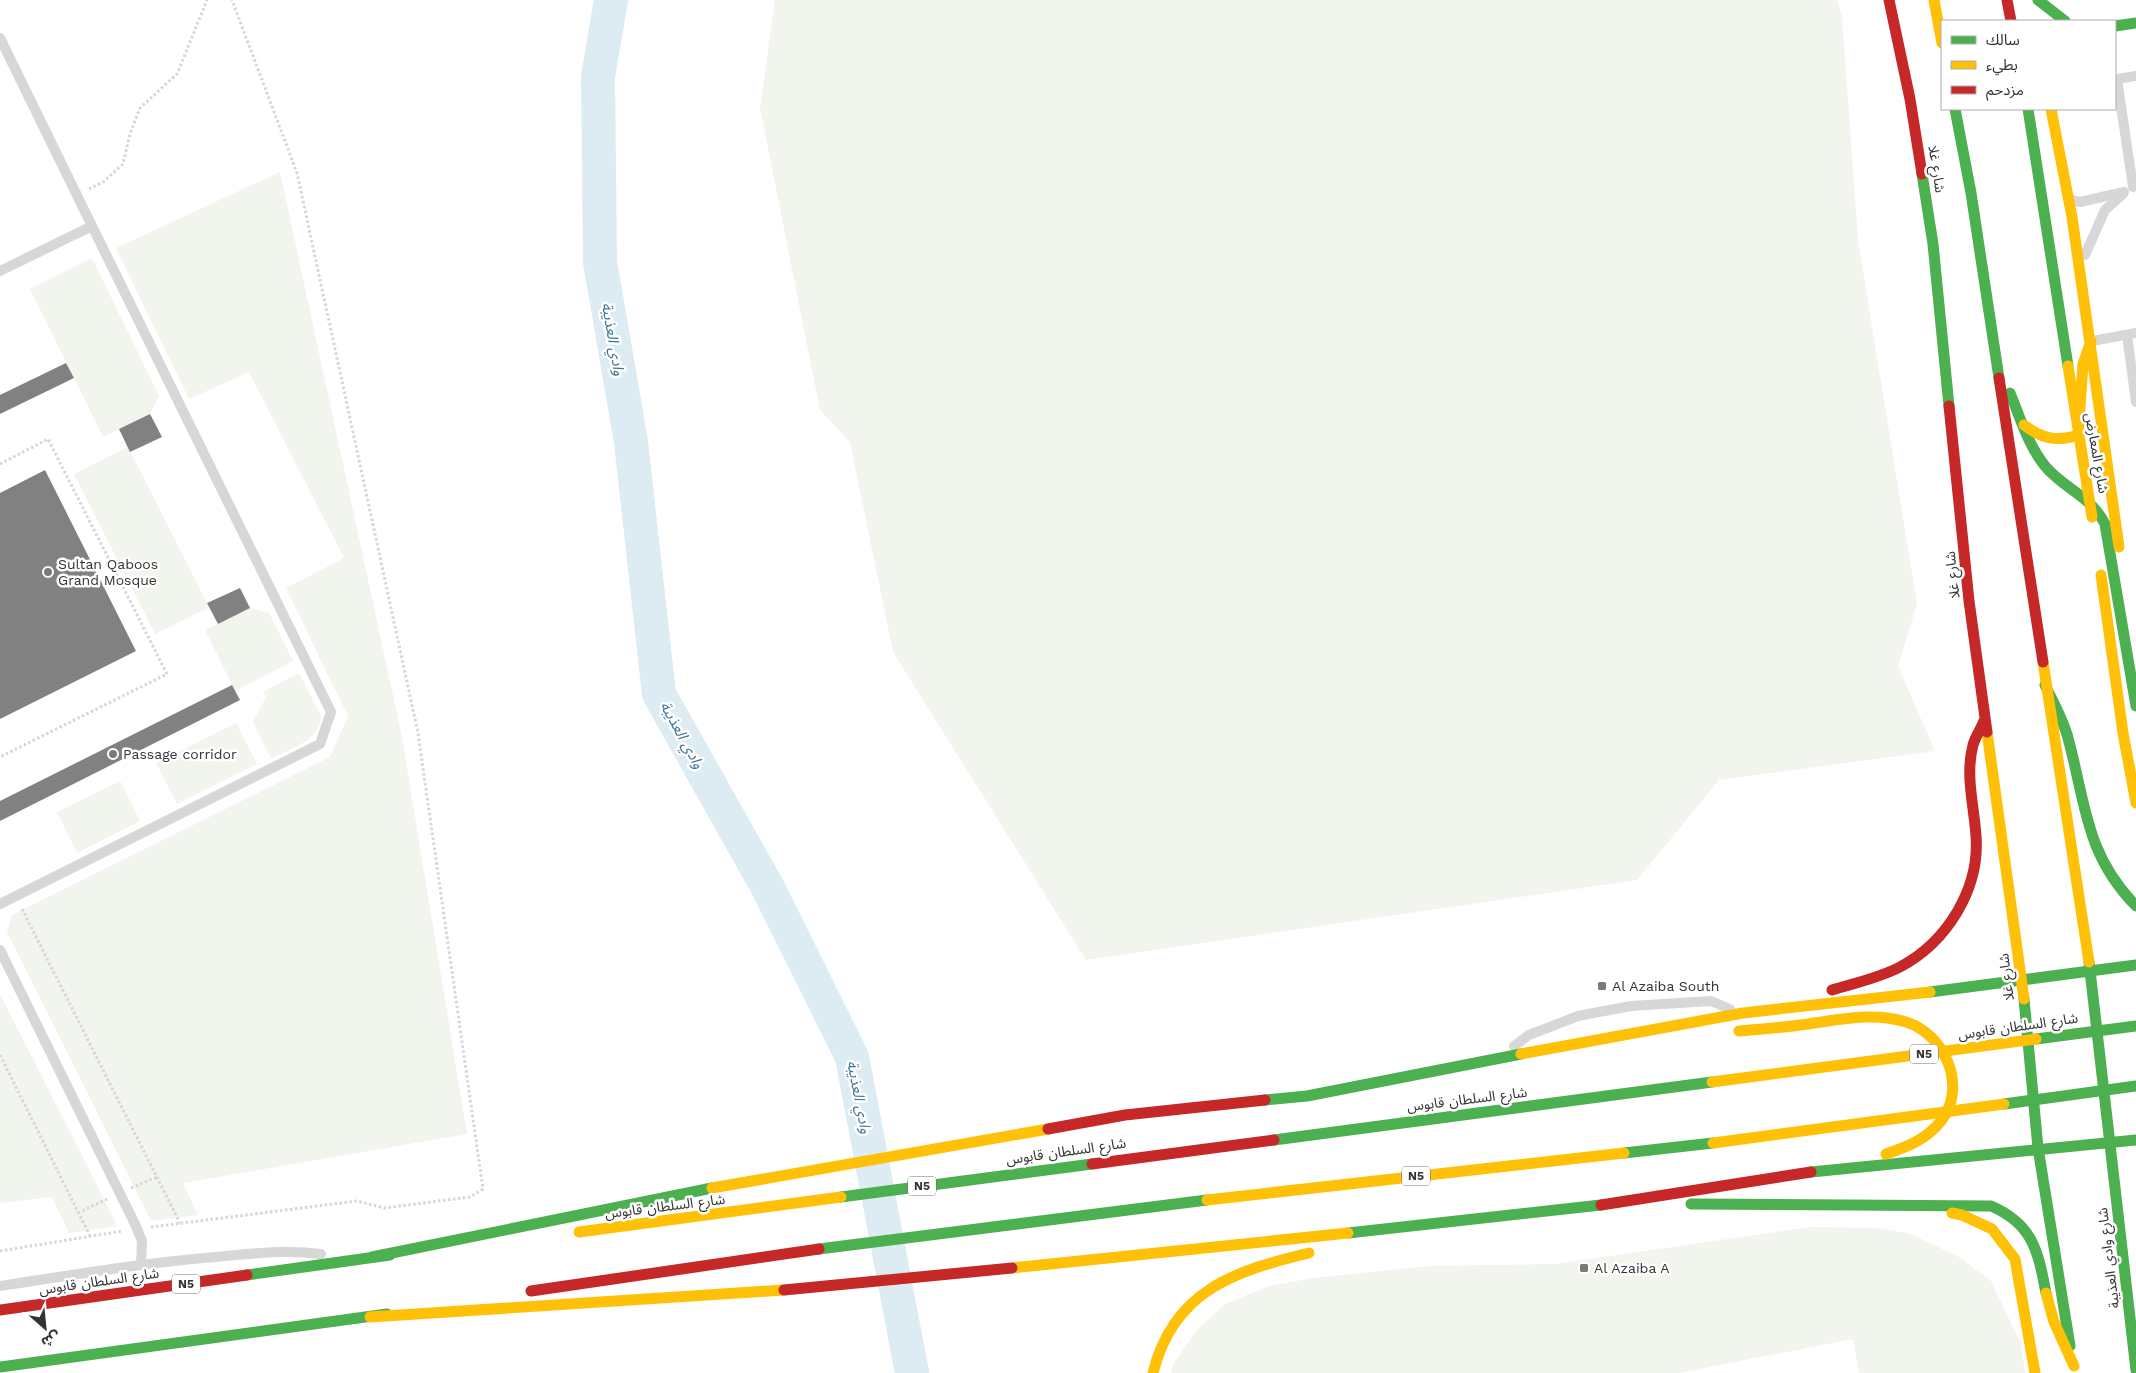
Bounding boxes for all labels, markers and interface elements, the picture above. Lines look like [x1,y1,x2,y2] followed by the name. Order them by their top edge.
[1941,20,2116,110] legend
[1986,31,2020,49] text: سالك
[1986,56,2018,76] text: بطيء
[1986,81,2024,101] text: مزدحم
[1922,144,1949,194] street label: شارع غلا
[595,301,628,378] water label: وادي العذيبة
[2079,411,2112,495] street label: شارع المعارض
[1942,550,1965,599] street label: شارع غلا
[58,556,158,588] place label: Sultan Qaboos Grand Mosque
[42,566,54,578] marker: Sultan Qaboos Grand Mosque
[654,698,708,773] water label: وادي العذيبة
[123,746,237,762] place label: Passage corridor
[107,748,119,760] marker: Passage corridor
[1995,952,2020,1002] street label: شارع غلا
[1612,978,1719,994] place label: Al Azaiba South
[1596,980,1608,992] marker: Al Azaiba South
[1957,1010,2080,1045] street label: شارع السلطان قابوس
[1910,1044,1938,1064] road number: N5
[841,1059,875,1136] water label: وادي العذيبة
[1406,1084,1528,1117] street label: شارع السلطان قابوس
[1005,1135,1128,1170] street label: شارع السلطان قابوس
[1402,1166,1430,1186] road number: N5
[908,1176,936,1196] road number: N5
[604,1191,726,1224] street label: شارع السلطان قابوس
[2094,1206,2125,1309] street label: شارع وادي العذيبة
[1594,1260,1669,1276] place label: Al Azaiba A
[1578,1262,1590,1274] marker: Al Azaiba A
[38,1265,161,1300] street label: شارع السلطان قابوس
[172,1274,200,1294] road number: N5
[20,1303,70,1353] north arrow
[39,1328,63,1351] text: ش

